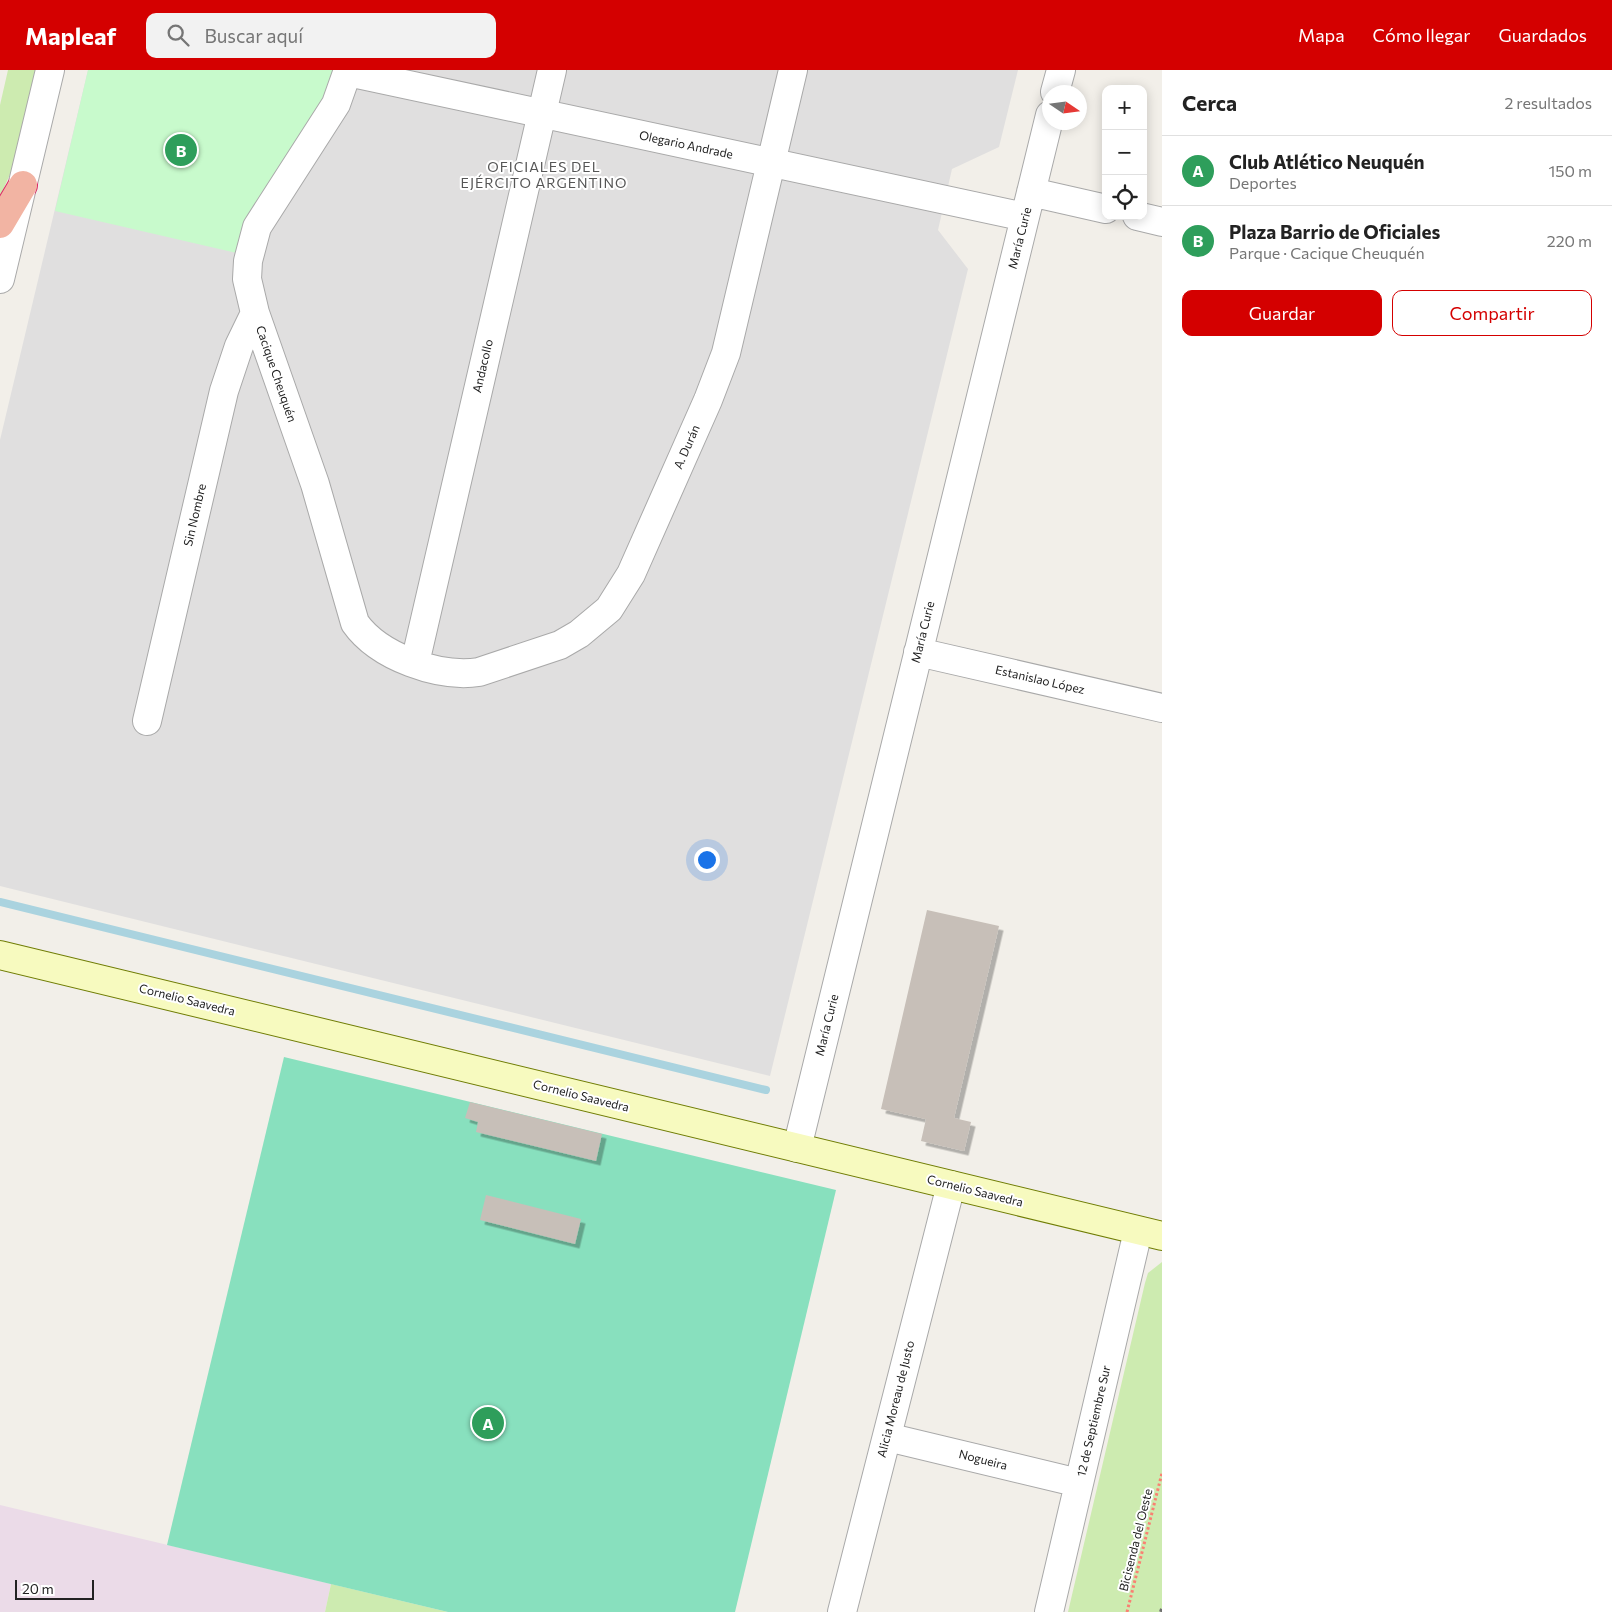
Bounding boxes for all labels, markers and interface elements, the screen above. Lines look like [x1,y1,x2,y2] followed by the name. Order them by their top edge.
[146,13,496,58] search box
[25,21,116,50] text: Mapleaf
[164,21,192,49] icon: search
[204,24,303,47] text: Buscar aquí
[1298,24,1345,46] text: Mapa
[1373,24,1470,46] text: Cómo llegar
[1498,24,1587,46] text: Guardados
[1042,85,1087,130] north arrow
[1102,85,1147,220] map controls
[1102,85,1147,130] button: +
[1182,90,1237,115] text: Cerca
[1504,93,1592,112] text: 2 resultados
[638,127,734,161] street label: Olegario Andrade
[1102,130,1147,175] button: −
[165,131,197,169] pin: B
[1229,150,1425,173] text: Club Atlético Neuquén
[461,158,627,191] district label: OFICIALES DEL EJÉRCITO ARGENTINO
[1192,161,1204,180] text: A
[1549,161,1592,180] text: 150 m
[1229,173,1297,192] text: Deportes
[1102,175,1147,220] button: locate
[1005,205,1033,270] street label: María Curie
[1229,220,1440,243] text: Plaza Barrio de Oficiales
[1193,231,1203,250] text: B
[1547,231,1592,250] text: 220 m
[1229,243,1425,262] text: Parque · Cacique Cheuquén
[1182,290,1382,336] button: Guardar
[1392,290,1592,336] button: Compartir
[254,324,300,424] street label: Cacique Cheuquén
[469,338,495,394] street label: Andacollo
[670,422,702,471] street label: A. Durán
[180,482,208,548] street label: Sin Nombre
[908,599,936,664] street label: María Curie
[994,662,1086,696] street label: Estanislao López
[694,847,720,873] your location
[138,980,237,1018] street label: Cornelio Saavedra
[812,992,840,1057] street label: María Curie
[532,1076,631,1114] street label: Cornelio Saavedra
[926,1171,1025,1209] street label: Cornelio Saavedra
[874,1339,917,1459] street label: Alicia Moreau de Justo
[1073,1364,1113,1478] street label: 12 de Septiembre Sur
[472,1404,504,1442] pin: A
[957,1446,1009,1472] street label: Nogueira
[1115,1487,1155,1593] street label: Bicisenda del Oeste
[15,1577,94,1600] scale bar
[22,1580,54,1597] text: 20 m

